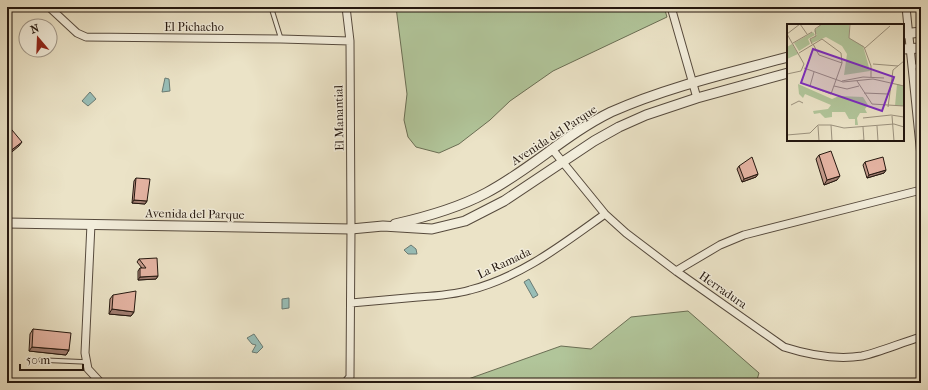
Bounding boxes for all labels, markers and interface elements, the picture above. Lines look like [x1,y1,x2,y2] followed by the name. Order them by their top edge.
[18,18,58,58] north arrow
[164,20,224,34] street label: El Pichacho
[29,21,42,37] text: N
[787,24,904,141] inset map
[331,84,347,151] street label: El Manantial
[508,102,599,168] street label: Avenida del Parque
[144,206,245,222] street label: Avenida del Parque
[475,244,533,281] street label: La Ramada
[696,268,750,312] street label: Herradura
[20,346,83,372] scale bar
[26,353,50,367] text: 50 m

